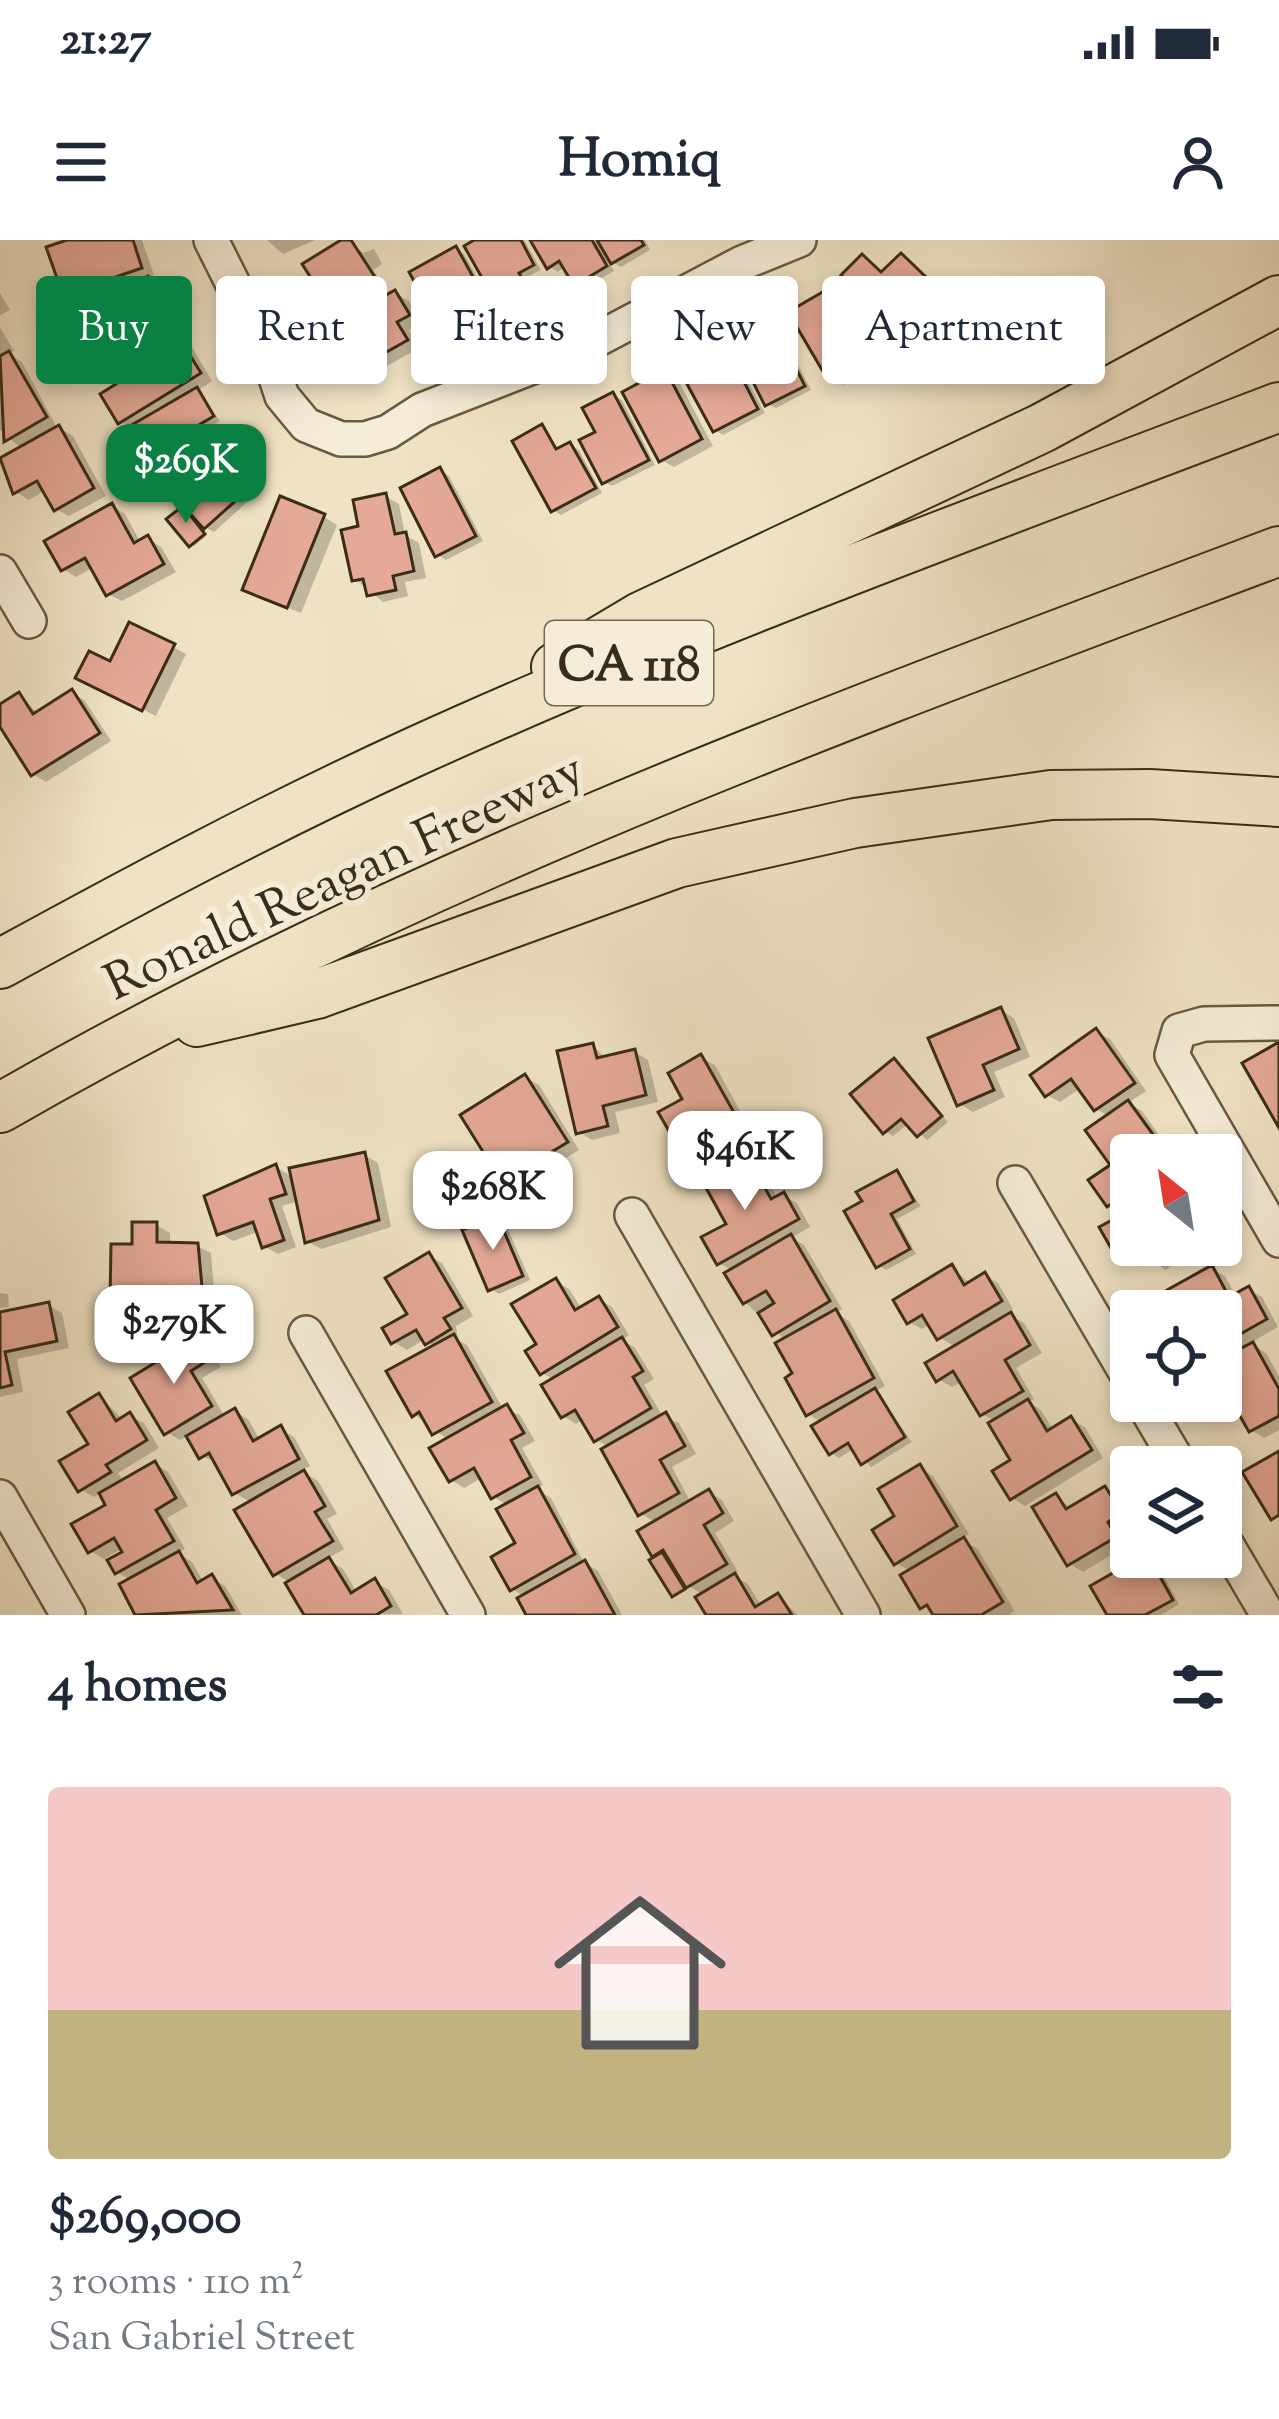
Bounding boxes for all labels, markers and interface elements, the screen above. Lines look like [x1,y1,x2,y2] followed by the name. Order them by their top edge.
[60,10,152,75] text: 21:27
[558,123,721,201] text: Homiq
[48,129,114,195] icon: menu
[1165,129,1231,195] icon: person
[36,276,192,384] chip: Buy
[216,276,387,384] chip: Rent
[411,276,607,384] chip: Filters
[631,276,798,384] chip: New
[822,276,1105,384] chip: Apartment
[102,424,270,526] pin: $269K
[133,435,239,491] text: $269K
[545,621,713,705] road number: CA 118
[94,736,597,1022] street label: Ronald Reagan Freeway
[661,1111,829,1213] pin: $461K
[695,1122,795,1178] text: $461K
[1110,1134,1242,1266] north arrow
[1110,1134,1242,1578] map controls
[409,1151,577,1253] pin: $268K
[440,1162,546,1218] text: $268K
[90,1285,258,1387] pin: $279K
[1110,1290,1242,1422] button: locate
[121,1296,227,1352] text: $279K
[1110,1446,1242,1578] button: layers
[48,1651,227,1724] text: 4 homes
[1165,1654,1231,1720] icon: filters
[532,1865,748,2081] icon: home
[48,2183,241,2256] text: $269,000
[48,2256,304,2312] text: 3 rooms · 110 m²
[48,2312,355,2368] text: San Gabriel Street

